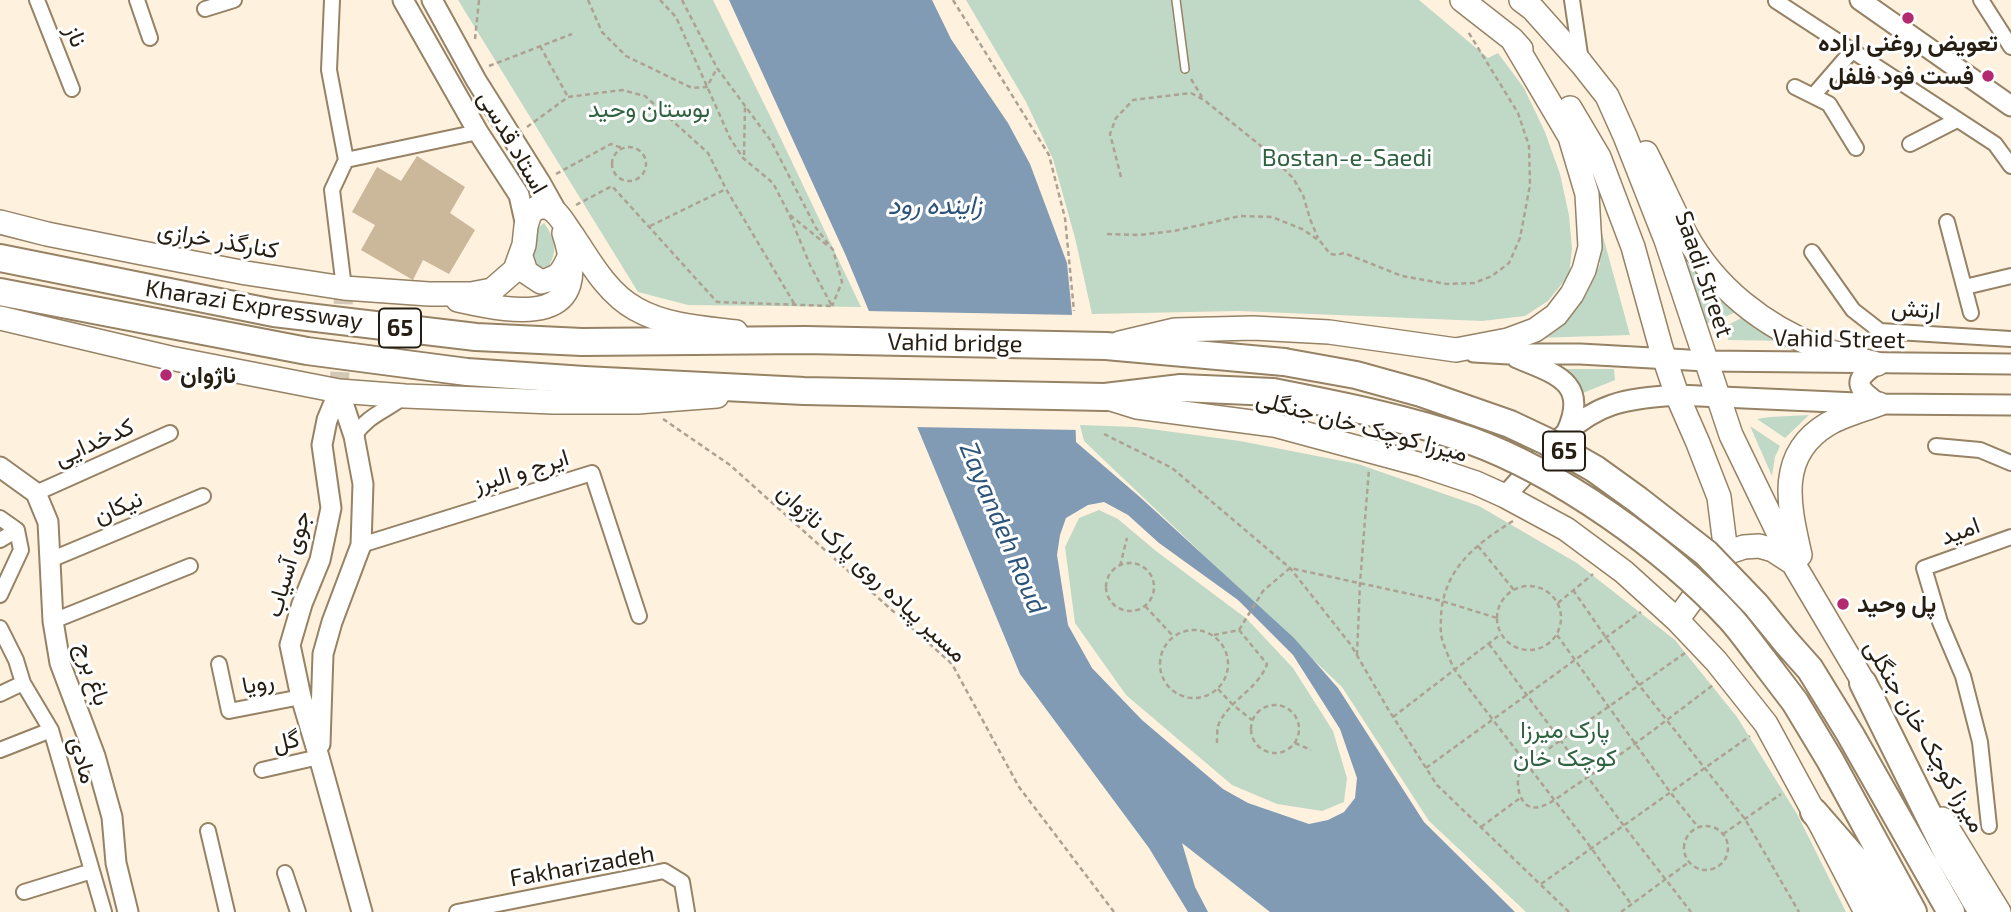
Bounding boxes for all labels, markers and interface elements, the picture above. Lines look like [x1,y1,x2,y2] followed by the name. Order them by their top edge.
[1900,10,1916,26] marker: تعویض روغنی اراده
[59,21,93,51] street label: ناز
[1818,29,1998,57] place label: تعویض روغنی اراده
[1828,62,1974,90] place label: فست فود فلفل
[1980,68,1996,84] marker: فست فود فلفل
[472,85,554,199] street label: استاد قدسی
[588,95,710,123] park label: بوستان وحید
[1262,144,1432,172] park label: Bostan-e-Saedi
[888,189,982,221] water label: زاینده رود
[1669,207,1739,341] street label: Saadi Street
[155,215,281,265] street label: کنارگذر خرازی
[143,274,365,336] street label: Kharazi Expressway
[1890,293,1942,325] street label: ارتش
[379,308,421,348] road number: 65
[1772,323,1906,355] street label: Vahid Street
[887,327,1023,359] street label: Vahid bridge
[180,361,236,389] place label: ناژوان
[158,367,174,383] marker: ناژوان
[1253,384,1471,468] street label: میرزا کوچک خان جنگلی
[50,412,138,472] street label: کدخدایی
[1543,432,1585,471] road number: 65
[953,438,1053,618] water label: Zayandeh Roud
[470,443,572,499] street label: ایرج و البرز
[771,478,973,668] street label: مسیر پیاده روی پارک ناژوان
[89,484,147,530] street label: نیکان
[259,507,317,621] street label: جوی آسیاب
[1936,511,1984,551] street label: امید
[1857,590,1936,618] place label: پل وحید
[1835,596,1851,612] marker: پل وحید
[1858,635,1992,837] street label: میرزا کوچک خان جنگلی
[69,639,117,709] street label: باغ برج
[239,666,277,700] street label: رویا
[1513,716,1617,772] park label: پارک میرزا کوچک خان
[270,724,302,758] street label: گل
[63,733,103,787] street label: مادی
[507,839,657,893] street label: Fakharizadeh

